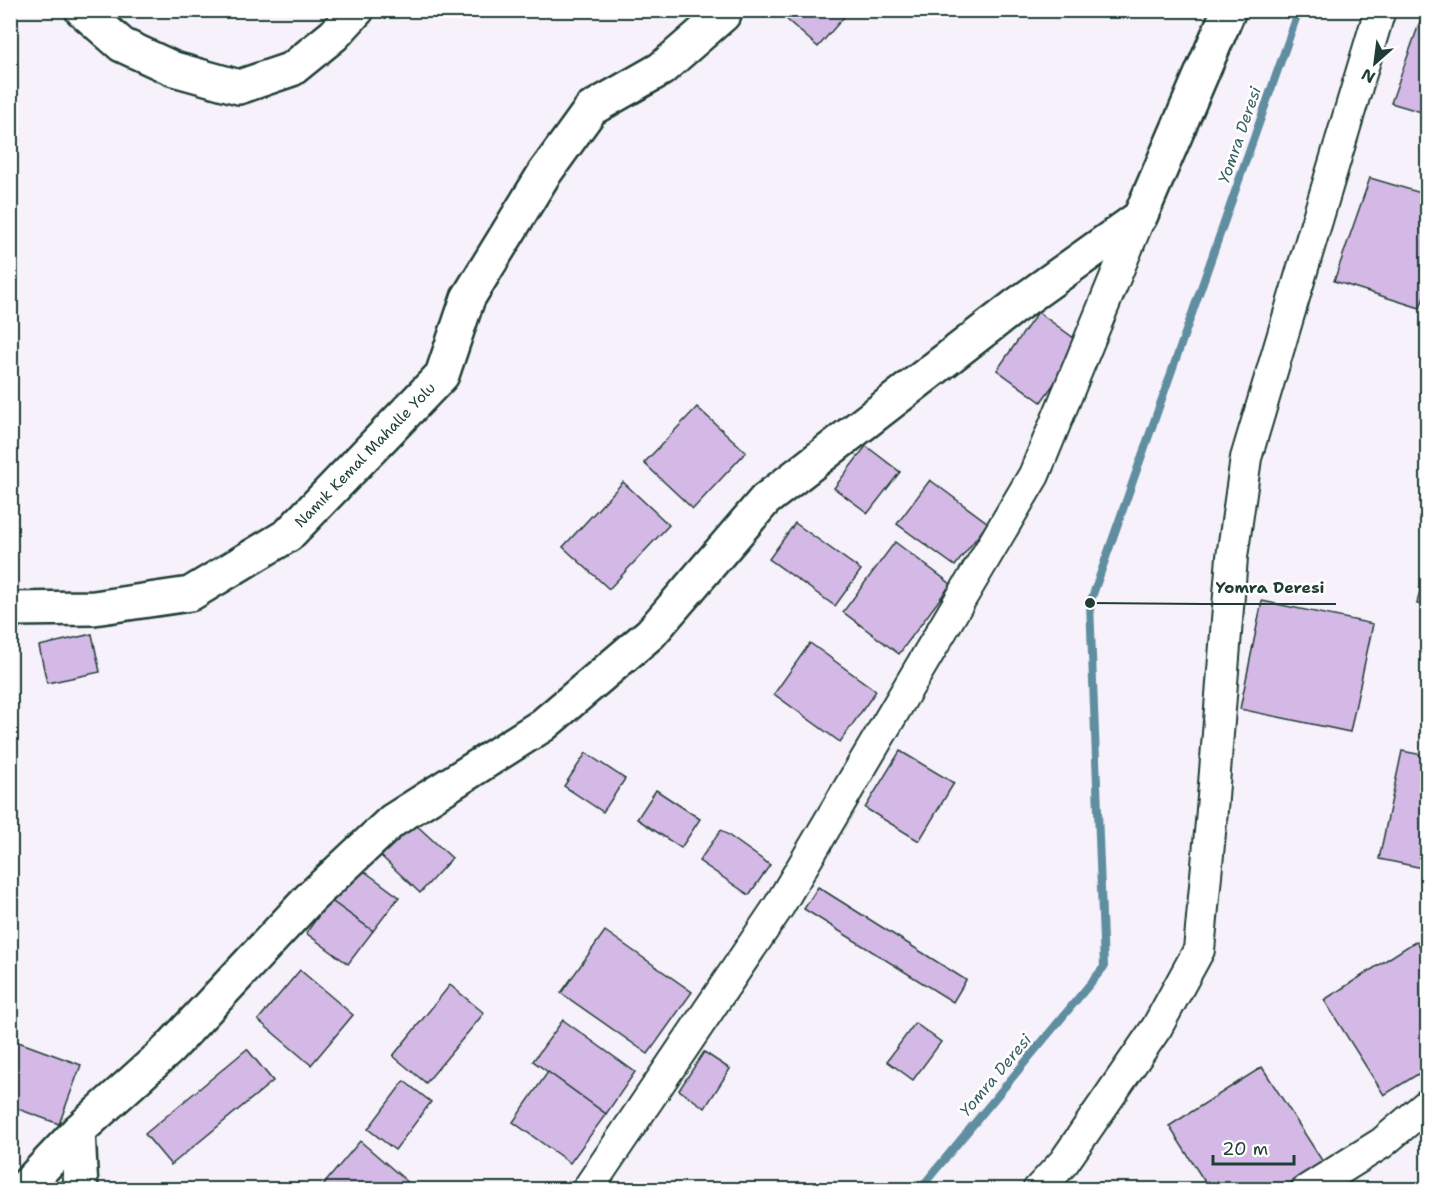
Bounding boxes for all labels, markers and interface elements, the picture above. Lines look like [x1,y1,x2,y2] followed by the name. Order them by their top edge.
[1345,33,1405,93] north arrow
[1358,64,1379,88] text: N
[1213,83,1266,186] water label: Yomra Deresi
[290,378,440,532] street label: Namık Kemal Mahalle Yolu
[1203,570,1336,604] callout: Yomra Deresi
[1216,577,1324,598] text: Yomra Deresi
[955,1029,1036,1121] water label: Yomra Deresi
[1213,1128,1294,1166] scale bar
[1222,1137,1268,1161] text: 20 m

